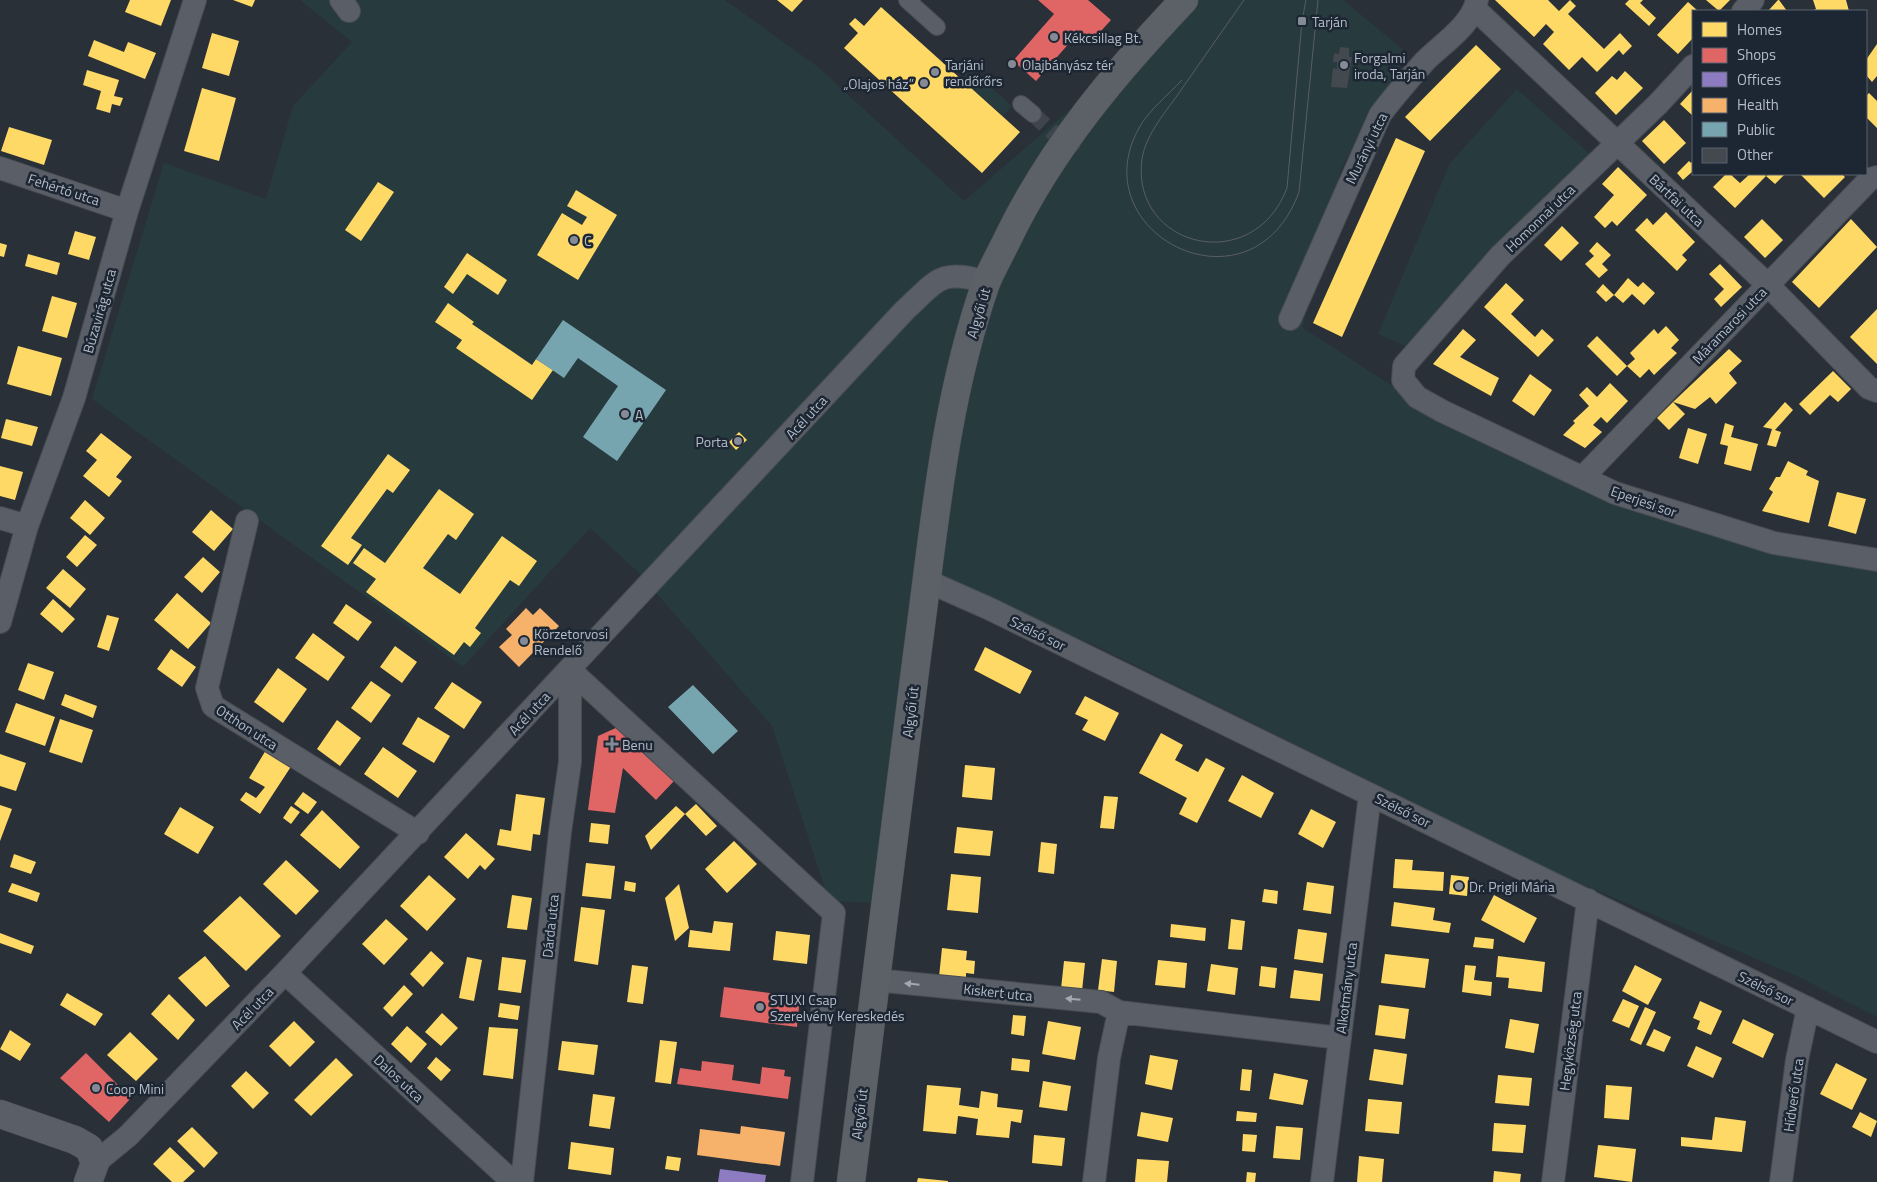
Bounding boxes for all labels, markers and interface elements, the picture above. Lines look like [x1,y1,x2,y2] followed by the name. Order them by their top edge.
[1692,10,1867,175] legend
[1312,11,1348,32] place label: Tarján
[1296,15,1308,27] marker: Tarján
[1737,18,1782,41] text: Homes
[1064,27,1141,48] place label: Kékcsillag Bt.
[1048,31,1060,43] marker: Kékcsillag Bt.
[1737,43,1776,66] text: Shops
[1354,47,1425,84] place label: Forgalmi iroda, Tarján
[945,54,1003,91] place label: Tarjáni rendőrőrs
[1022,54,1113,75] place label: Olajbányász tér
[1006,58,1018,70] marker: Olajbányász tér
[1338,59,1350,71] marker: Forgalmi iroda, Tarján
[929,66,941,78] marker: Tarjáni rendőrőrs
[1737,68,1781,91] text: Offices
[843,73,914,94] place label: „Olajos ház”
[918,77,930,89] marker: „Olajos ház”
[1737,93,1779,116] text: Health
[1340,109,1392,187] street label: Murányi utca
[1737,118,1775,141] text: Public
[1737,143,1773,166] text: Other
[25,168,103,210] street label: Fehértó utca
[1645,169,1709,231] street label: Bártfai utca
[1501,179,1579,257] street label: Homonnai utca
[584,230,592,251] place label: C
[568,234,580,246] marker: C
[77,266,121,356] street label: Búzavirág utca
[1687,282,1771,368] street label: Máramarosi utca
[961,285,995,341] street label: Algyői út
[780,390,832,444] street label: Acél utca
[635,404,644,425] place label: A
[619,408,631,420] marker: A
[696,431,728,452] place label: Porta
[732,435,744,447] marker: Porta
[1608,480,1680,522] street label: Eperjesi sor
[1006,610,1070,656] street label: Szélső sor
[534,623,608,660] place label: Körzetorvosi Rendelő
[518,635,530,647] marker: Körzetorvosi Rendelő
[896,685,924,739] street label: Algyői út
[503,686,555,740] street label: Acél utca
[212,699,282,755] street label: Otthon utca
[622,734,653,755] place label: Benu
[606,738,618,750] marker: Benu
[1371,787,1435,833] street label: Szélső sor
[1469,876,1555,897] place label: Dr. Prigli Mária
[1453,880,1465,892] marker: Dr. Prigli Mária
[536,893,564,959] street label: Dárda utca
[1330,941,1362,1035] street label: Alkotmány utca
[1734,965,1798,1011] street label: Szélső sor
[962,978,1034,1006] street label: Kiskert utca
[903,979,919,987] one-way arrow
[226,982,278,1034] street label: Acél utca
[770,989,905,1026] place label: STUXI Csap Szerelvény Kereskedés
[1553,990,1587,1092] street label: Hegyközség utca
[1065,995,1081,1003] one-way arrow
[754,1001,766,1013] marker: STUXI Csap Szerelvény Kereskedés
[369,1049,429,1107] street label: Dalos utca
[1777,1057,1809,1133] street label: Hídverő utca
[106,1078,164,1099] place label: Coop Mini
[90,1082,102,1094] marker: Coop Mini
[845,1087,873,1141] street label: Algyői út

